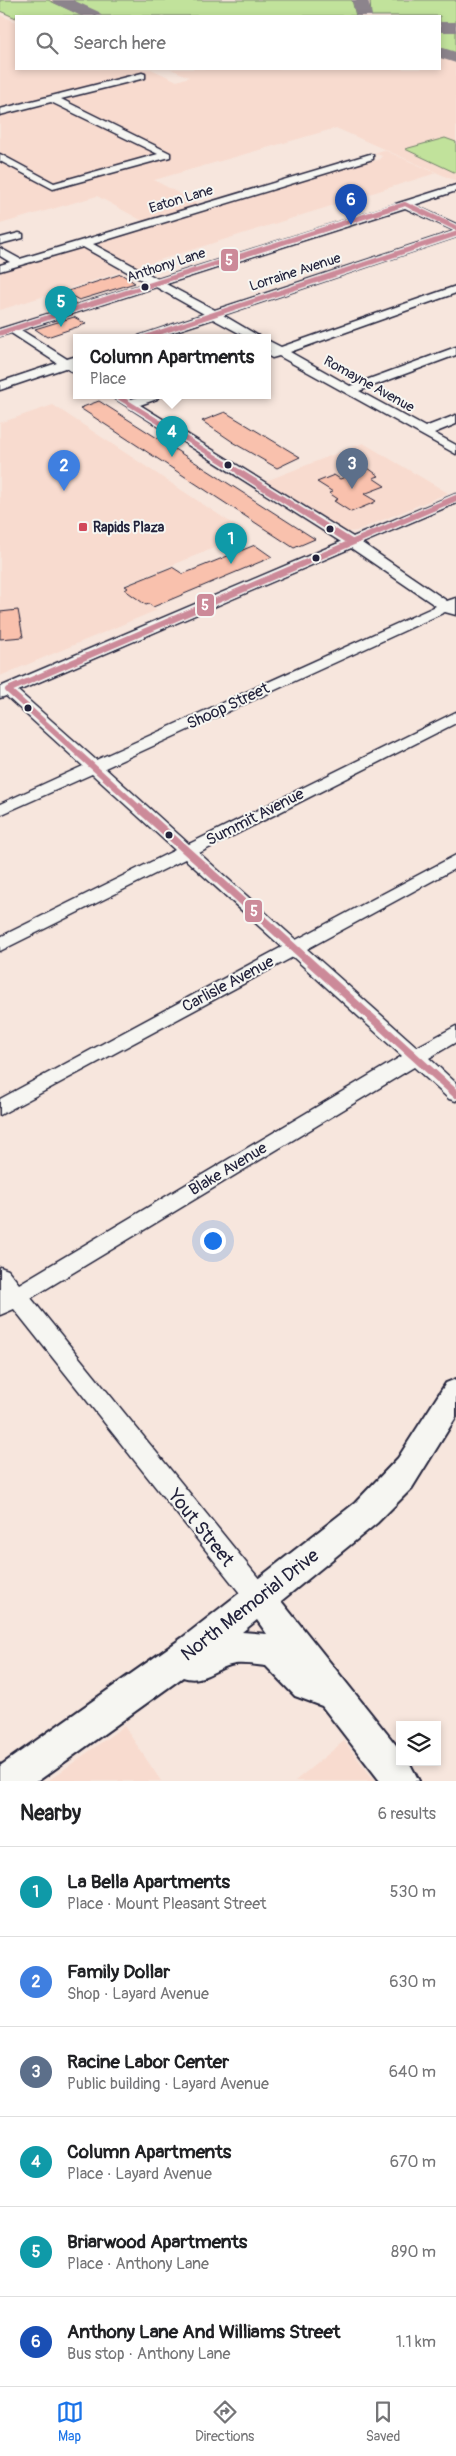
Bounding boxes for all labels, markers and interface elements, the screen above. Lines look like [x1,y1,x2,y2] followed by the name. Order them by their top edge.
[15,15,441,70] search box
[33,29,61,57] icon: search
[73,31,166,55] text: Search here
[147,181,215,217] street label: Eaton Lane
[335,184,367,225] pin: 6
[124,244,208,286] street label: Anthony Lane
[220,248,239,272] line badge: 5
[247,249,343,295] street label: Lorraine Avenue
[225,252,233,269] text: 5
[140,282,150,292] unlabelled marker
[45,286,77,327] pin: 5
[73,334,271,399] popup
[90,345,254,369] text: Column Apartments
[321,352,417,416] street label: Romayne Avenue
[90,369,126,389] text: Place
[156,416,188,457] pin: 4
[336,448,368,489] pin: 3
[48,450,80,491] pin: 2
[223,460,233,470] unlabelled marker
[93,519,165,536] place label: Rapids Plaza
[77,521,89,533] marker: Rapids Plaza
[215,523,247,564] pin: 1
[325,524,335,534] unlabelled marker
[311,553,321,563] unlabelled marker
[196,593,215,617] line badge: 5
[201,597,209,614] text: 5
[184,678,273,734] street label: Shoop Street
[23,703,33,713] unlabelled marker
[203,784,307,850] street label: Summit Avenue
[164,830,174,840] unlabelled marker
[244,899,263,923] line badge: 5
[250,903,258,920] text: 5
[179,951,277,1017] street label: Carlisle Avenue
[185,1138,271,1200] street label: Blake Avenue
[200,1228,226,1254] your location
[162,1484,240,1572] street label: Yout Street
[176,1543,324,1666] street label: North Memorial Drive
[396,1721,441,1766] map controls
[396,1721,441,1766] button: layers
[20,1800,81,1827] text: Nearby
[378,1804,436,1824] text: 6 results
[67,1870,230,1894] text: La Bella Apartments
[33,1882,39,1902] text: 1
[390,1882,436,1902] text: 530 m
[67,1894,266,1914] text: Place · Mount Pleasant Street
[67,1960,170,1984] text: Family Dollar
[32,1972,40,1992] text: 2
[389,1972,436,1992] text: 630 m
[67,1984,209,2004] text: Shop · Layard Avenue
[67,2050,229,2074] text: Racine Labor Center
[32,2062,40,2082] text: 3
[389,2062,436,2082] text: 640 m
[67,2074,269,2094] text: Public building · Layard Avenue
[67,2140,231,2164] text: Column Apartments
[31,2152,41,2172] text: 4
[390,2152,436,2172] text: 670 m
[67,2164,212,2184] text: Place · Layard Avenue
[67,2230,247,2254] text: Briarwood Apartments
[32,2242,40,2262] text: 5
[391,2242,436,2262] text: 890 m
[67,2254,209,2274] text: Place · Anthony Lane
[67,2320,340,2344] text: Anthony Lane And Williams Street
[31,2332,41,2352] text: 6
[396,2332,436,2352] text: 1.1 km
[67,2344,230,2364] text: Bus stop · Anthony Lane
[56,2398,84,2445] tab: Map
[195,2398,254,2445] tab: Directions
[366,2398,400,2445] tab: Saved

